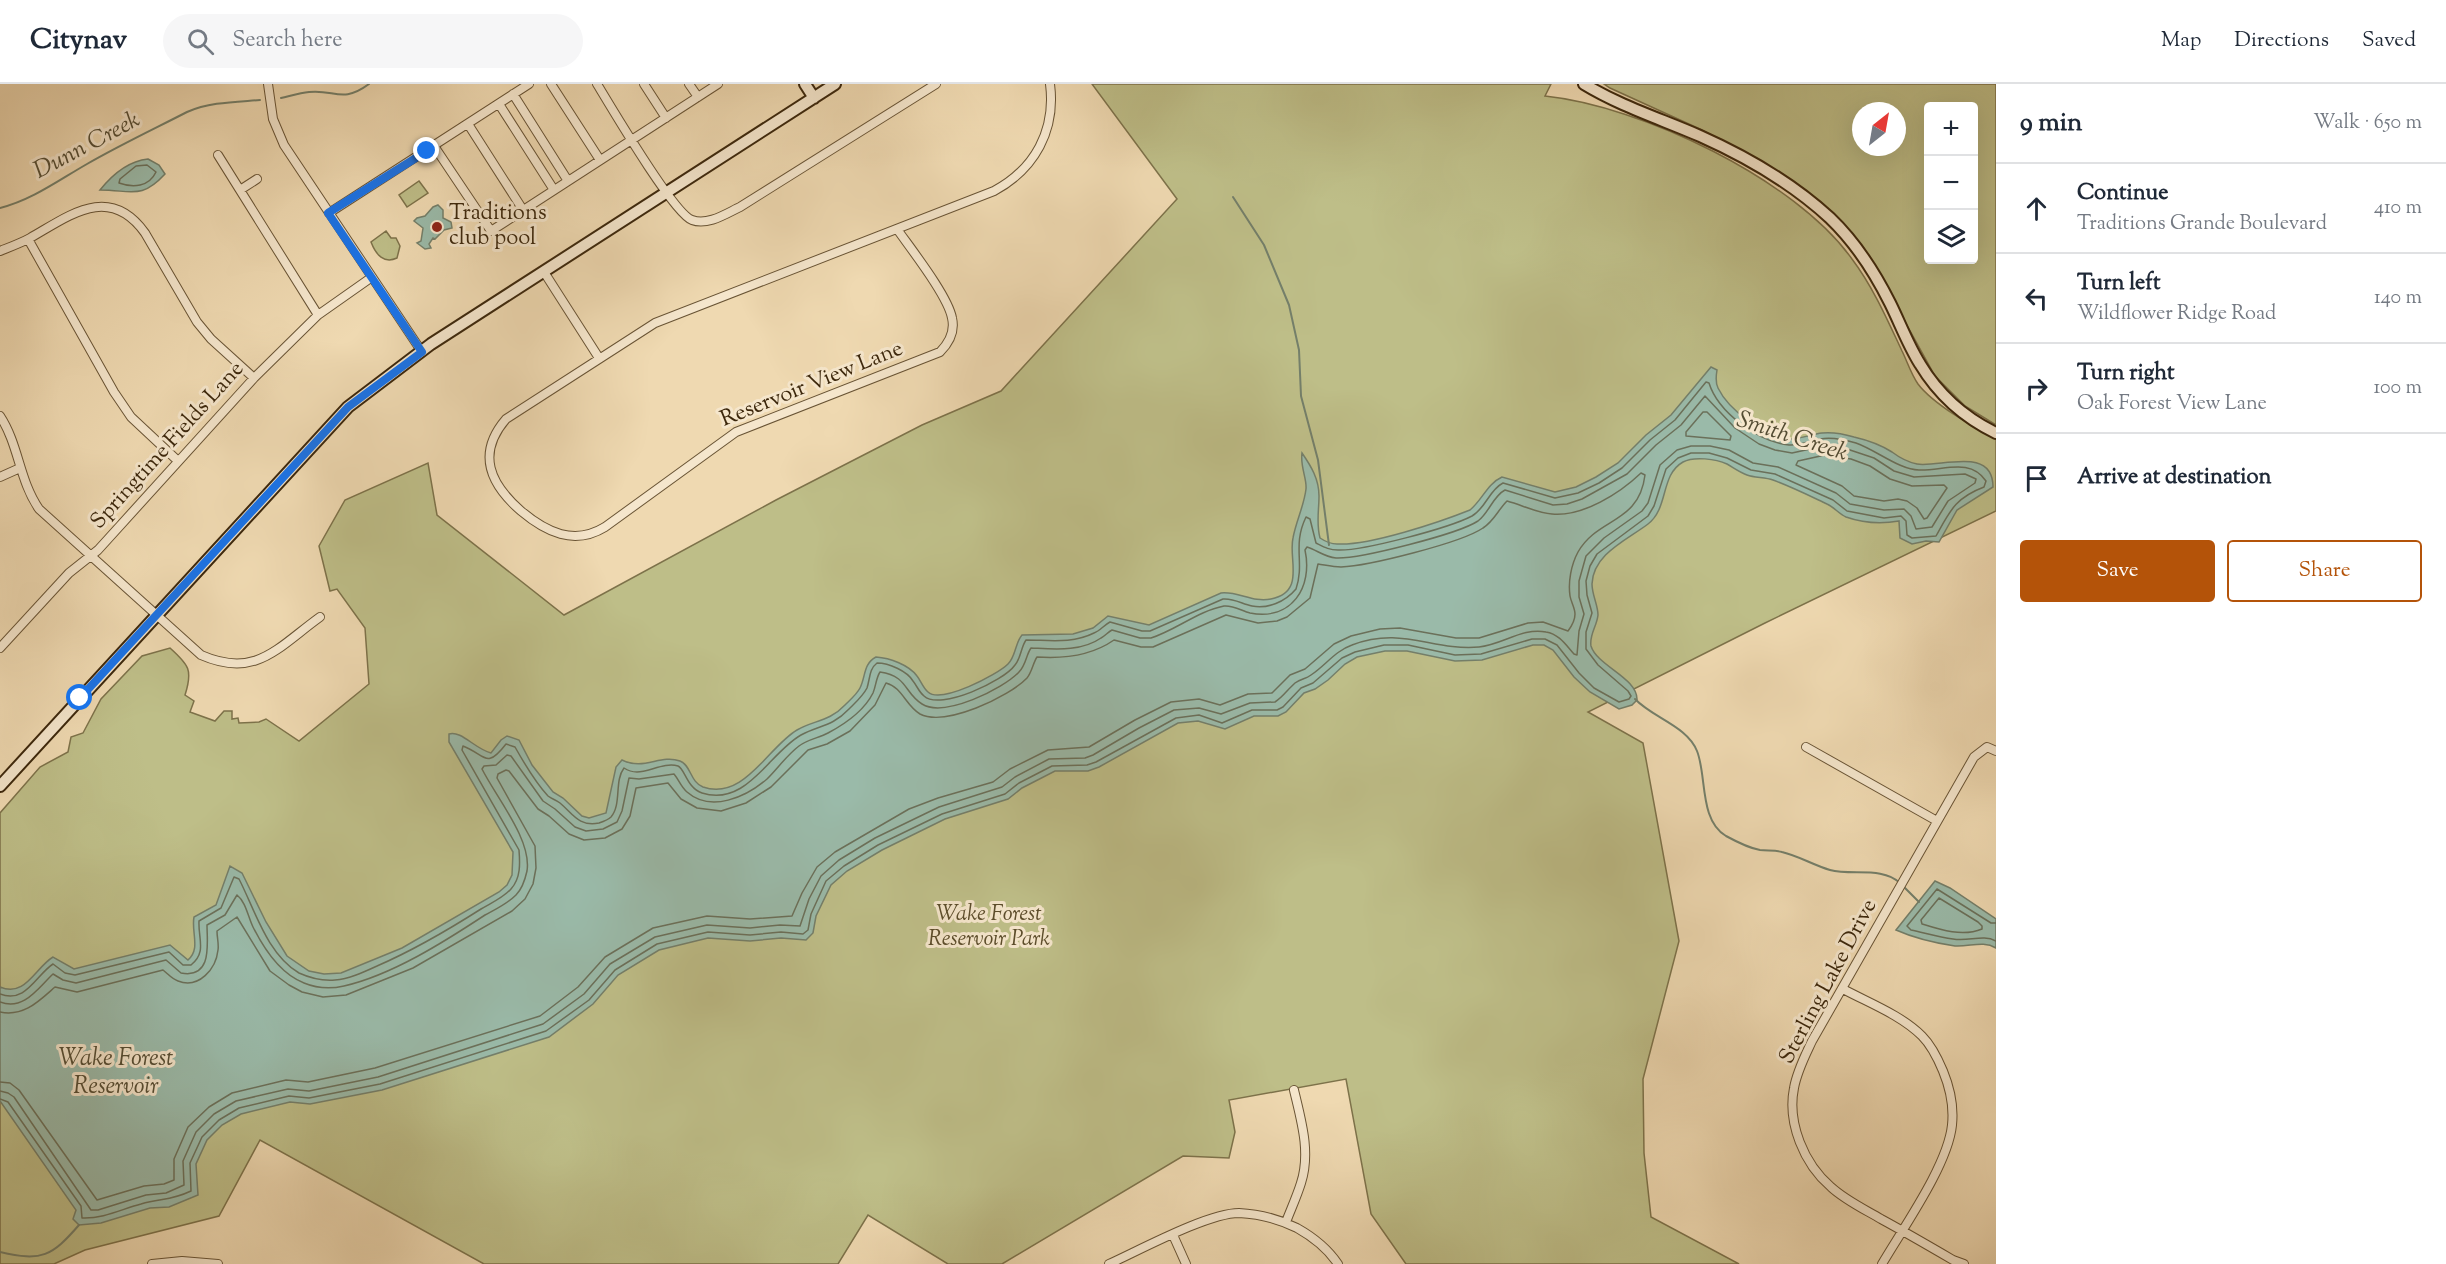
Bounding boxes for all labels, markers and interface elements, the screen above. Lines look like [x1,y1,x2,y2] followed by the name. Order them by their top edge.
[163,14,583,68] search box
[30,21,127,61] text: Citynav
[184,25,217,58] icon: search
[232,25,343,57] text: Search here
[2161,26,2201,56] text: Map
[2234,26,2329,56] text: Directions
[2362,26,2416,56] text: Saved
[1852,102,1906,156] north arrow
[1924,102,1978,264] map controls
[1924,102,1978,156] button: +
[28,104,146,188] water label: Dunn Creek
[2020,105,2082,142] text: 9 min
[2313,109,2422,138] text: Walk · 650 m
[413,137,439,163] route end
[1924,156,1978,210] button: −
[2077,178,2168,210] text: Continue
[2020,192,2053,225] icon: ahead
[2374,194,2422,223] text: 410 m
[449,198,547,255] place label: Traditions club pool
[1924,210,1978,264] button: layers
[2077,210,2327,239] text: Traditions Grande Boulevard
[430,220,444,234] marker: Traditions club pool
[2077,268,2160,300] text: Turn left
[2020,282,2053,315] icon: left
[2374,284,2422,313] text: 140 m
[2077,300,2276,329] text: Wildflower Ridge Road
[716,334,908,436] street label: Reservoir View Lane
[84,355,252,537] street label: Springtime Fields Lane
[2077,358,2174,390] text: Turn right
[2020,372,2053,405] icon: right
[2373,374,2422,403] text: 100 m
[2077,390,2267,419] text: Oak Forest View Lane
[1732,403,1852,471] water label: Smith Creek
[2020,462,2053,495] icon: arrive
[2077,462,2272,494] text: Arrive at destination
[2020,540,2215,602] button: Save
[2227,540,2422,602] button: Share
[66,684,92,710] route start
[1772,894,1886,1070] street label: Sterling Lake Drive
[928,899,1050,956] park label: Wake Forest Reservoir Park
[58,1042,174,1104] water label: Wake Forest Reservoir

